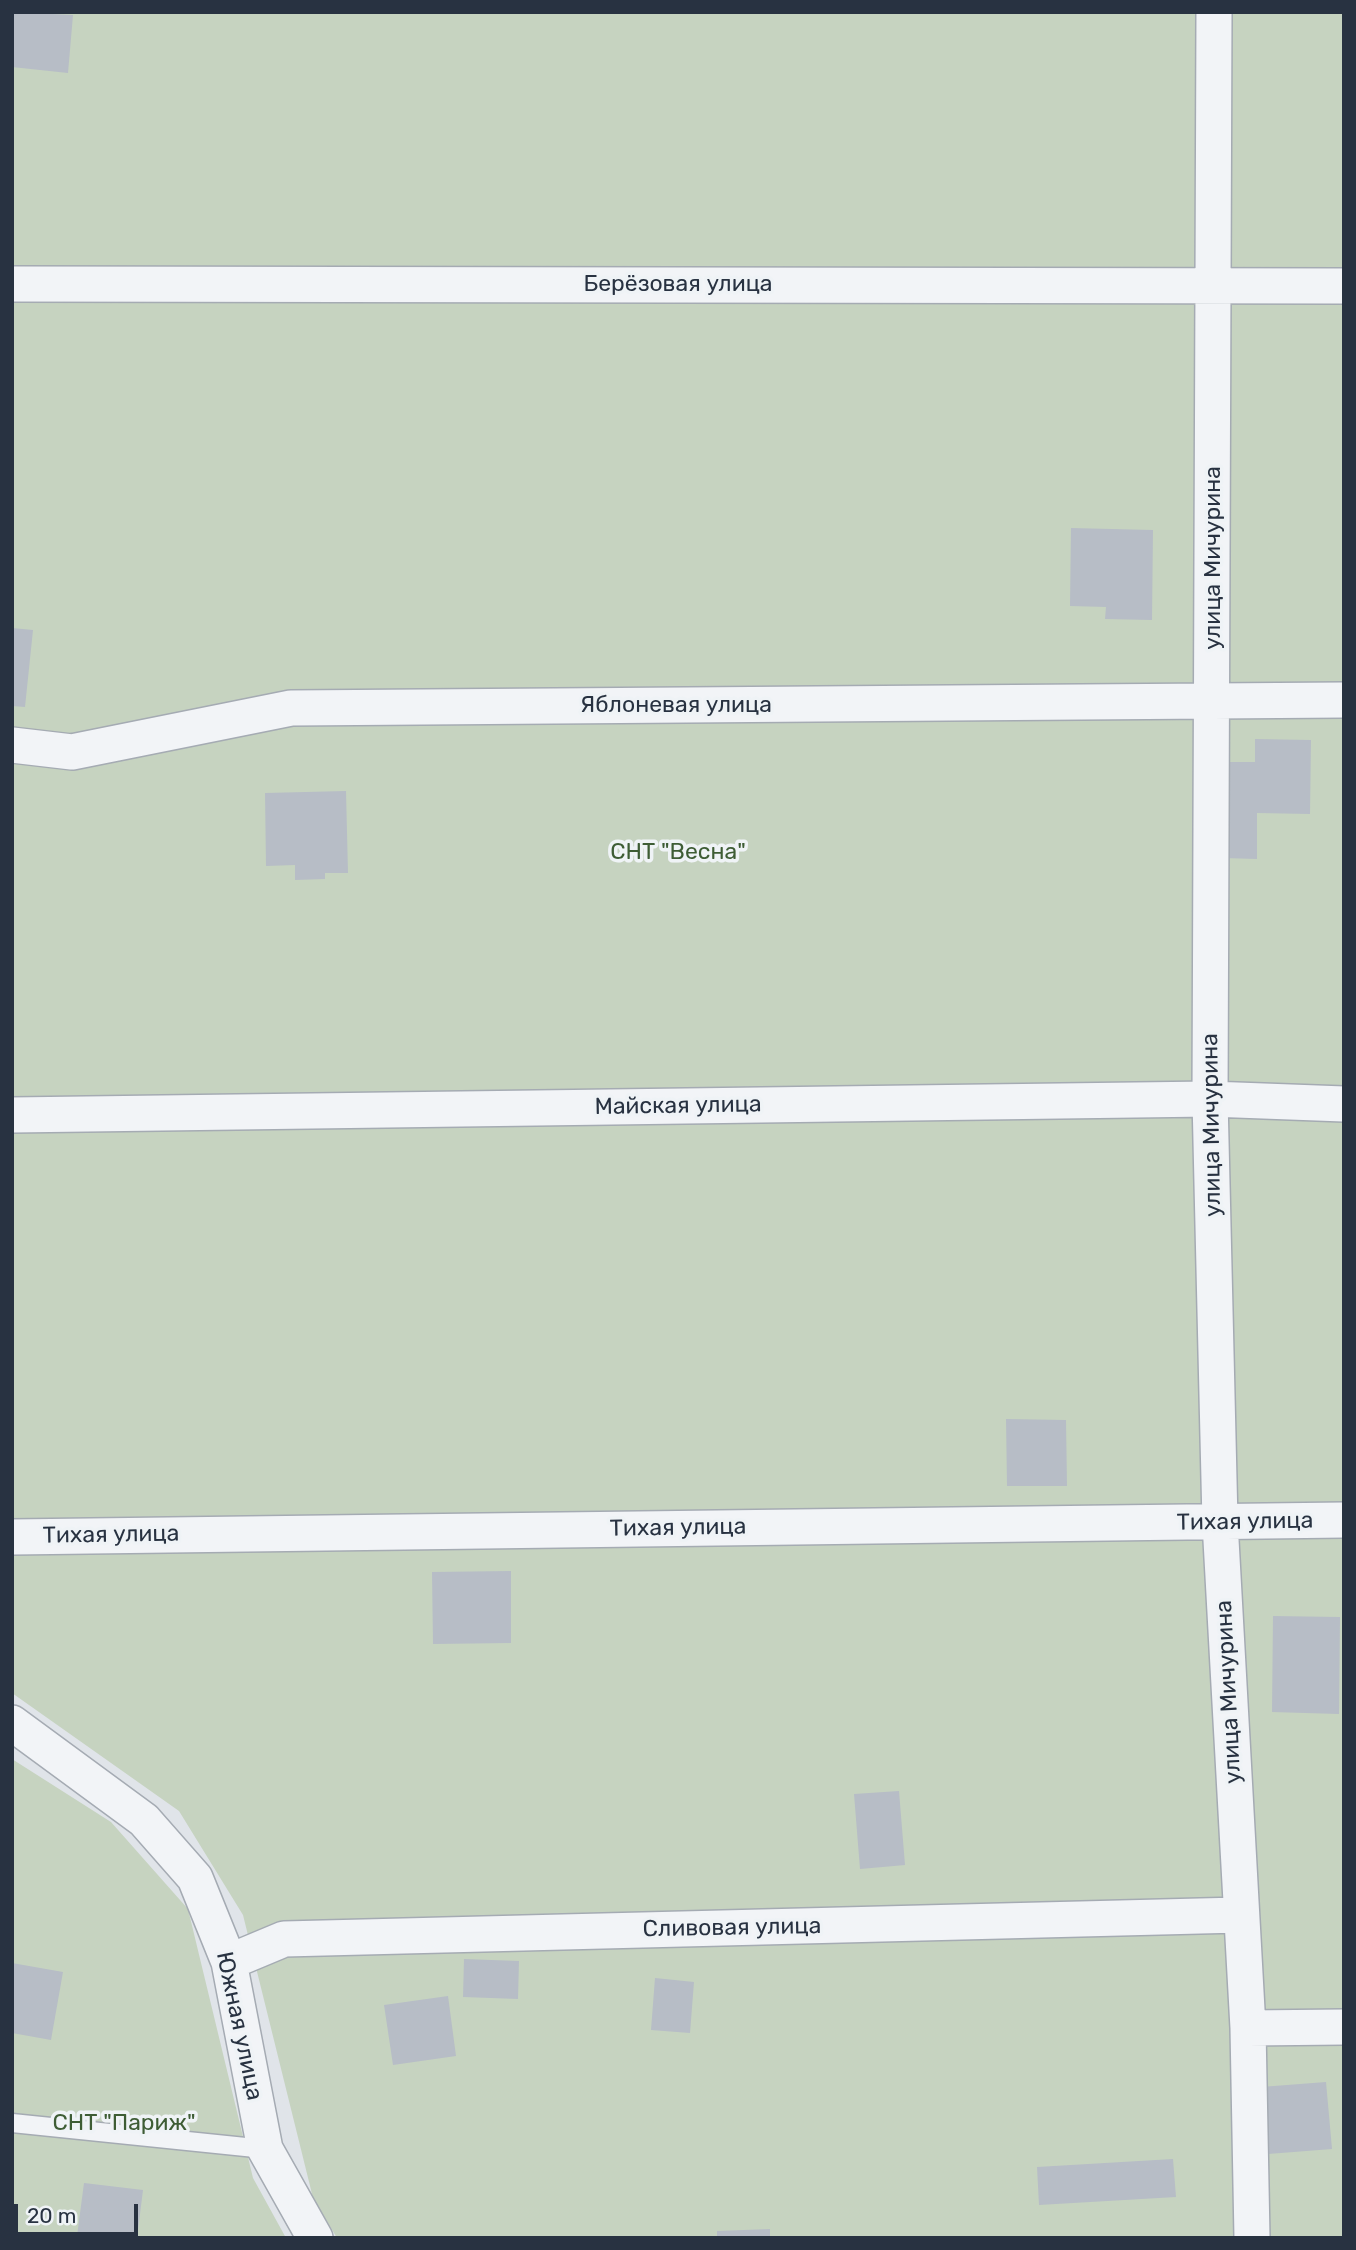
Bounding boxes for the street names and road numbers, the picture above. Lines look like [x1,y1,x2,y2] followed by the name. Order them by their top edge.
[583,270,773,298] street label: Берёзовая улица
[1199,466,1227,650] street label: улица Мичурина
[580,691,772,719] street label: Яблоневая улица
[1197,1033,1227,1217] street label: улица Мичурина
[594,1091,762,1121] street label: Майская улица
[1176,1507,1314,1537] street label: Тихая улица
[609,1513,747,1543] street label: Тихая улица
[42,1520,180,1550] street label: Тихая улица
[1210,1600,1248,1784] street label: улица Мичурина
[642,1913,822,1943] street label: Сливовая улица
[210,1949,268,2103] street label: Южная улица

